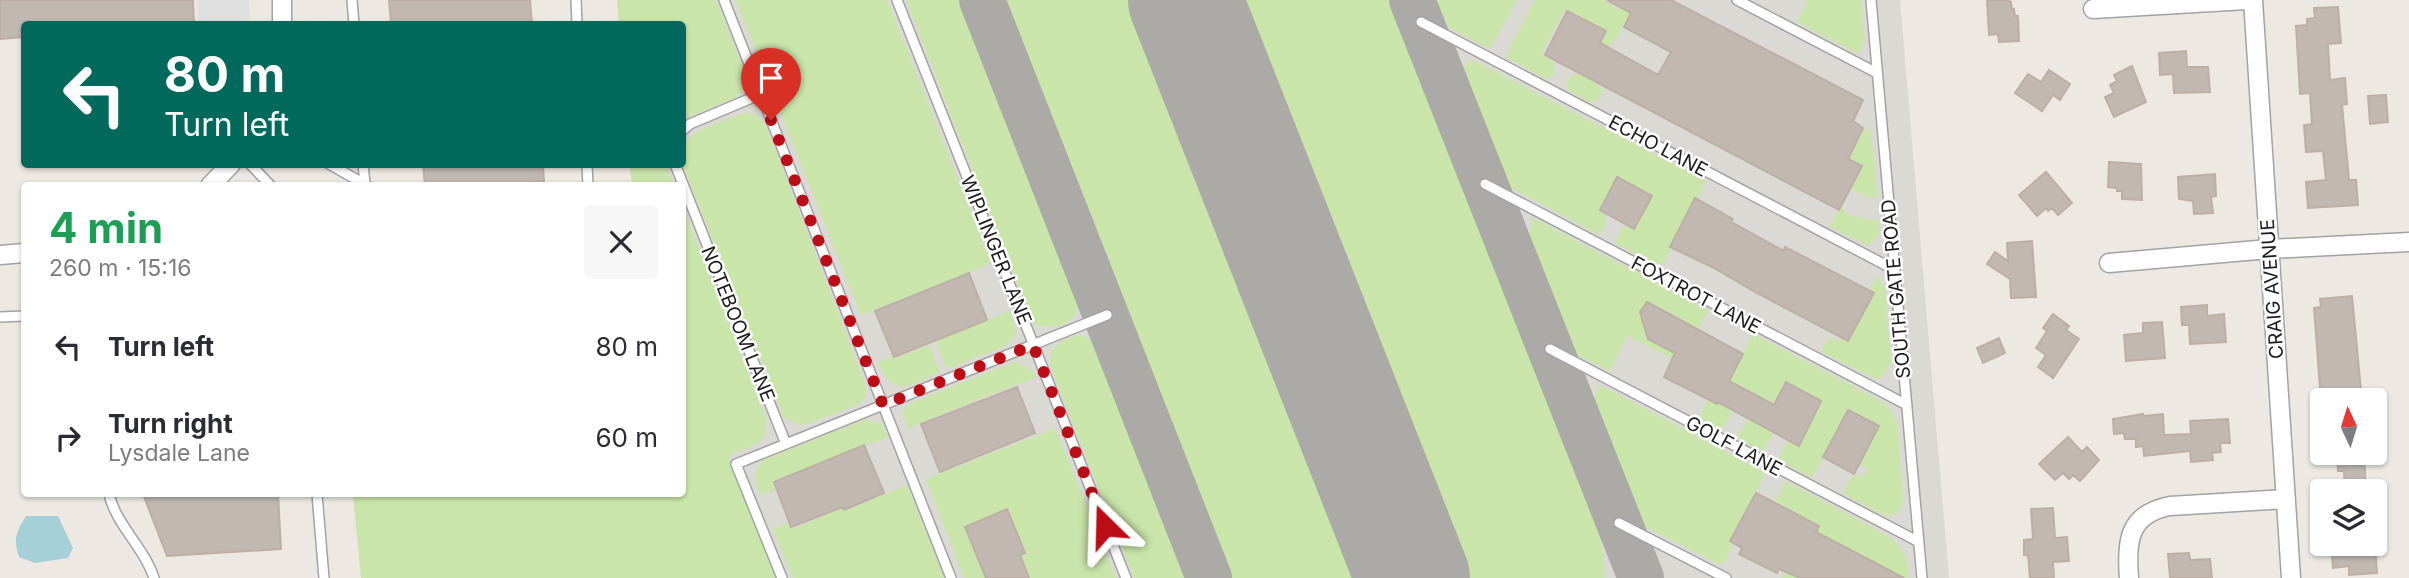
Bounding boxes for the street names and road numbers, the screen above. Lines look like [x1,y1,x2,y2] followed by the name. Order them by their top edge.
[1605,110,1711,182] street label: ECHO LANE
[956,172,1036,328] street label: WIPLINGER LANE
[1877,198,1915,380] street label: SOUTH GATE ROAD
[2256,218,2288,360] street label: CRAIG AVENUE
[696,243,780,405] street label: NOTEBOOM LANE
[1627,251,1765,339] street label: FOXTROT LANE
[1682,411,1786,481] street label: GOLF LANE

